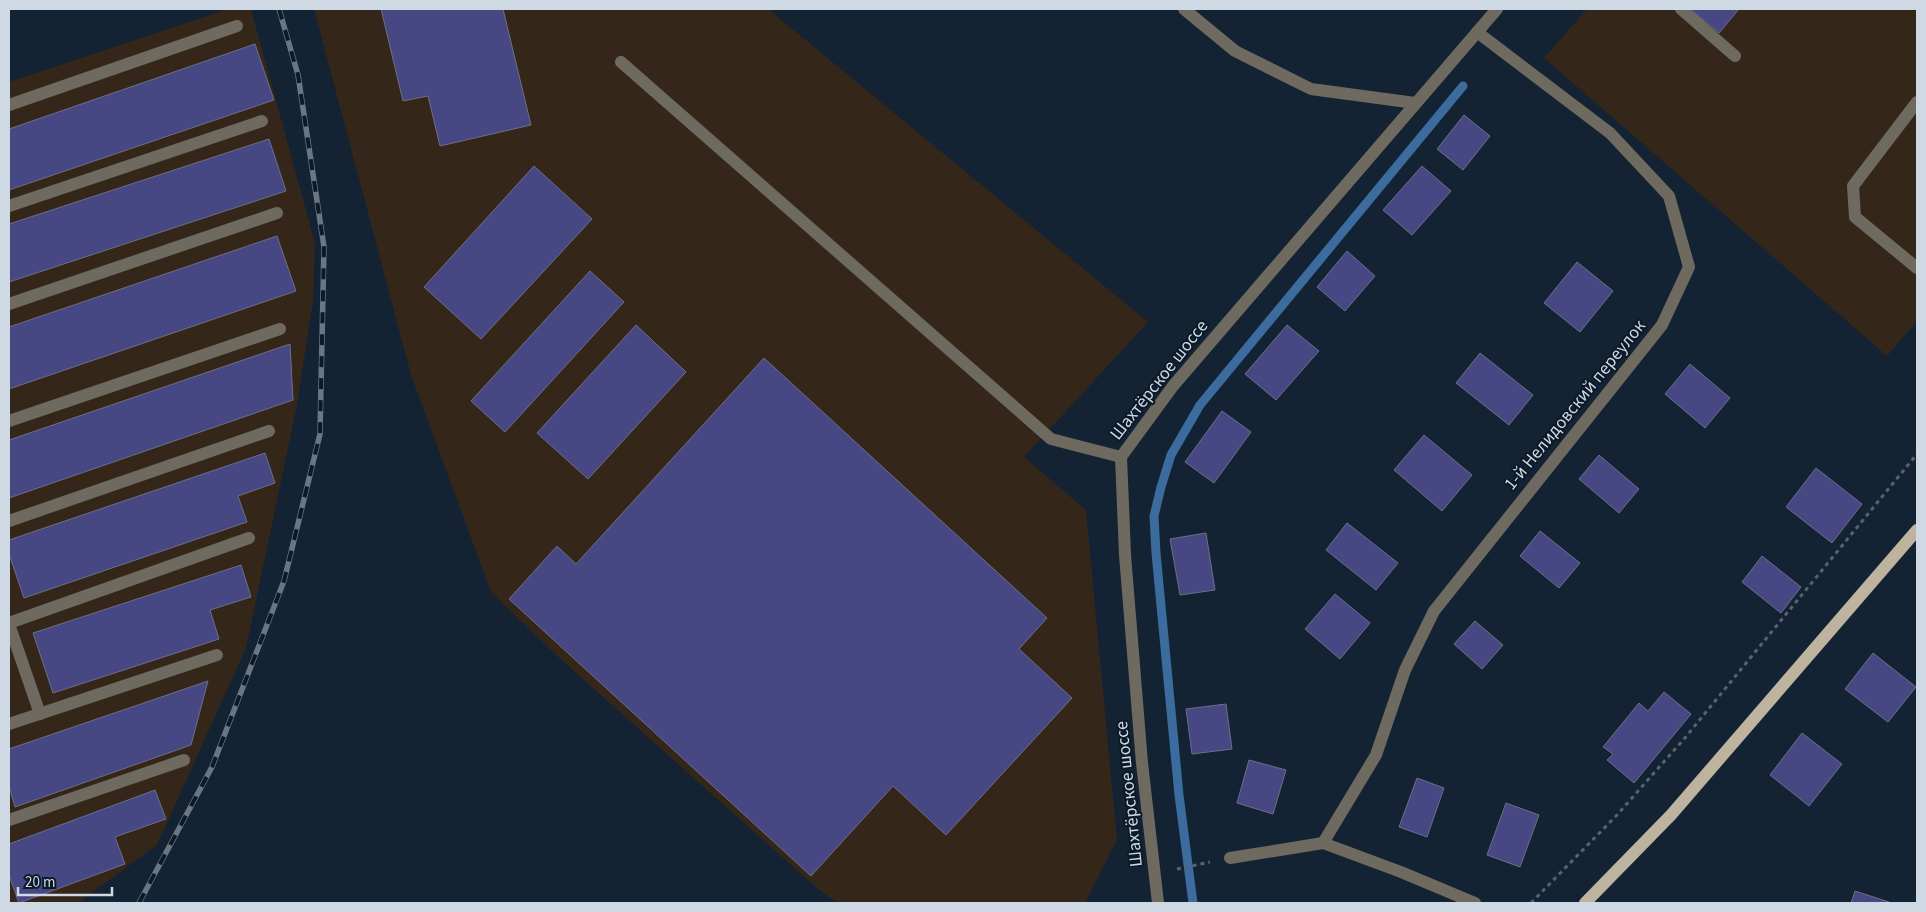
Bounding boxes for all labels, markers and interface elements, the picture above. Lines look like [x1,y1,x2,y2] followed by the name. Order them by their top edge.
[1498,314,1652,495] street label: 1-й Нелидовский переулок
[1104,315,1214,445] street label: Шахтёрское шоссе
[1109,720,1149,868] street label: Шахтёрское шоссе
[18,864,111,896] scale bar
[25,872,55,893] text: 20 m

